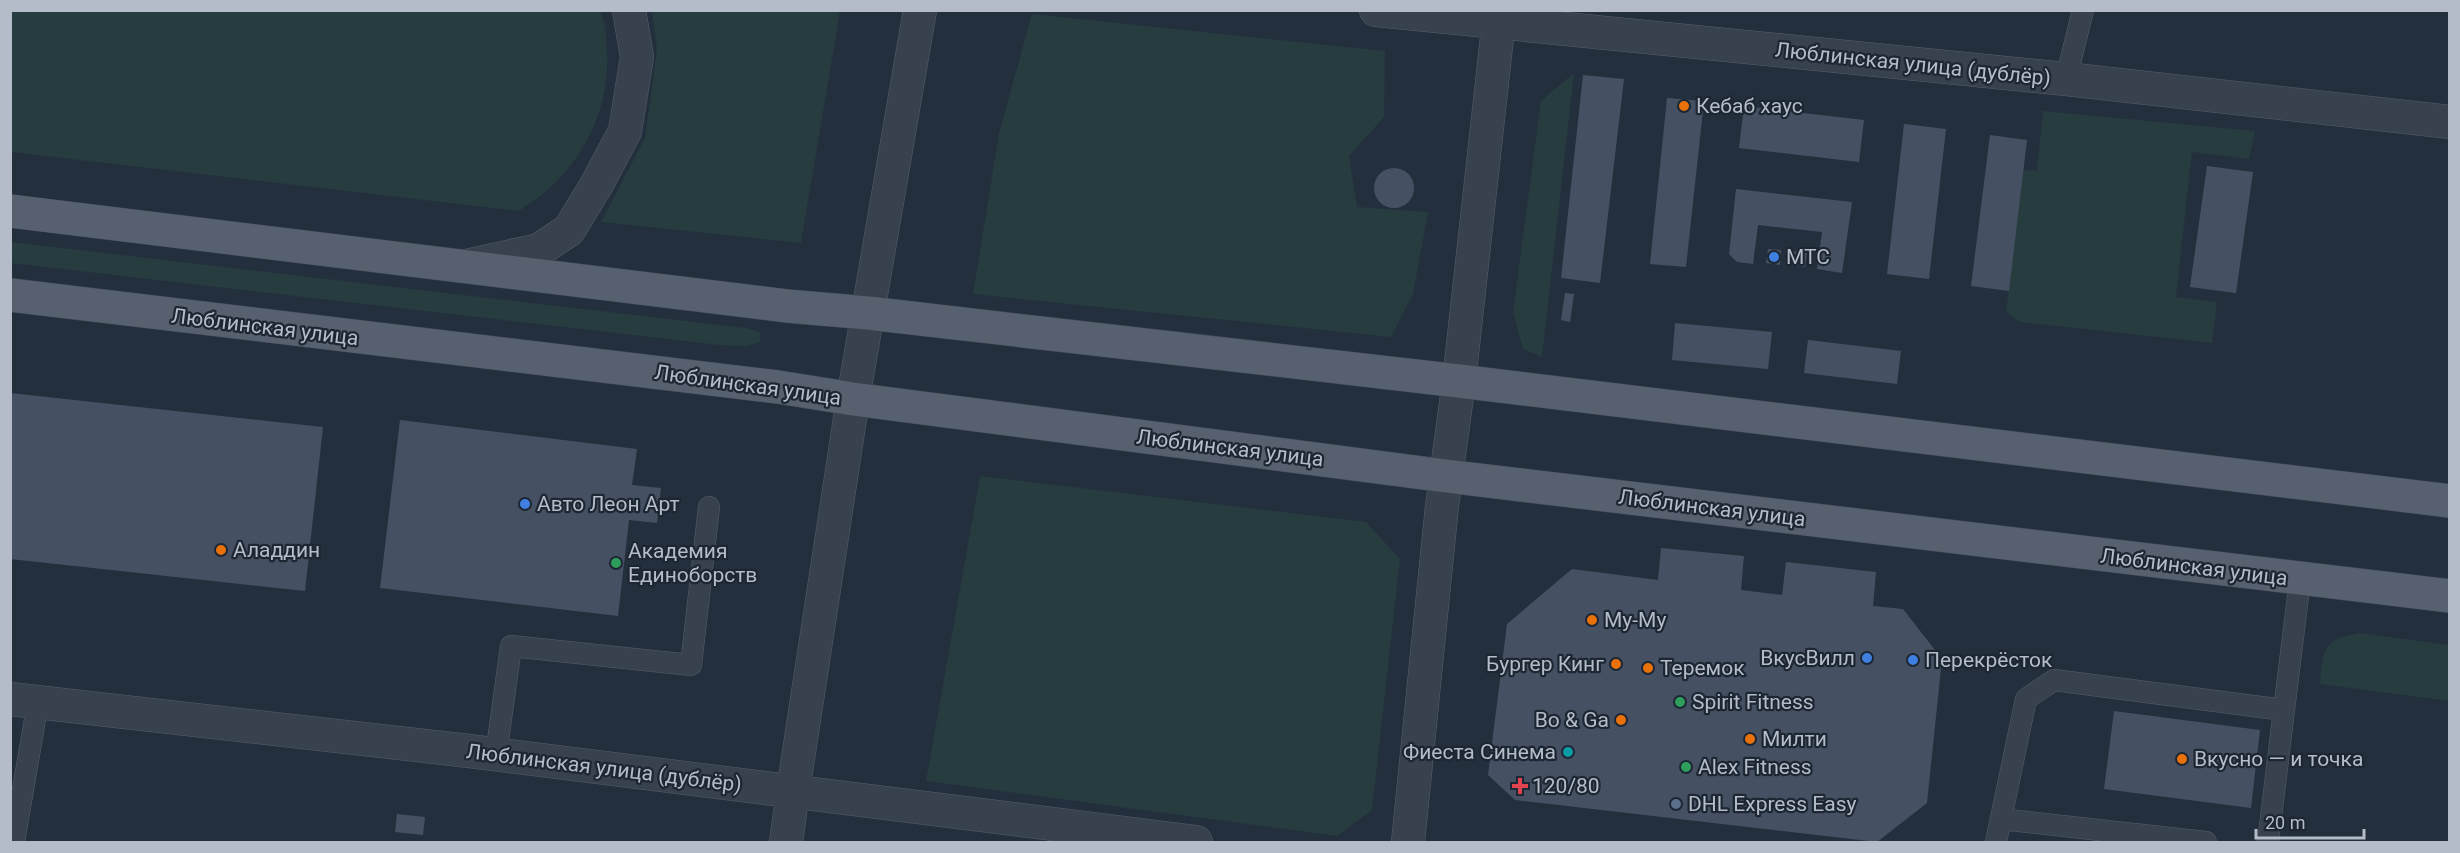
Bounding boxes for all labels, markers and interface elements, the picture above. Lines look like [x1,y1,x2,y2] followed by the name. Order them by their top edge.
[1774,38,2052,90] street label: Люблинская улица (дублёр)
[1696,94,1803,118] place label: Кебаб хаус
[1677,99,1691,113] marker: Кебаб хаус
[1786,245,1830,269] place label: МТС
[1767,250,1781,264] marker: МТС
[170,304,360,350] street label: Люблинская улица
[653,360,843,410] street label: Люблинская улица
[1135,425,1325,471] street label: Люблинская улица
[1617,485,1807,531] street label: Люблинская улица
[537,492,680,516] place label: Авто Леон Арт
[518,497,532,511] marker: Авто Леон Арт
[233,538,320,562] place label: Аладдин
[628,539,757,587] place label: Академия Единоборств
[214,543,228,557] marker: Аладдин
[2099,544,2289,590] street label: Люблинская улица
[609,556,623,570] marker: Академия Единоборств
[1604,608,1666,632] place label: Му-Му
[1585,613,1599,627] marker: Му-Му
[1760,646,1855,670] place label: ВкусВилл
[1925,648,2053,672] place label: Перекрёсток
[1860,651,1874,665] marker: ВкусВилл
[1486,652,1604,676] place label: Бургер Кинг
[1906,653,1920,667] marker: Перекрёсток
[1660,656,1745,680] place label: Теремок
[1609,657,1623,671] marker: Бургер Кинг
[1641,661,1655,675] marker: Теремок
[1692,690,1814,714] place label: Spirit Fitness
[1673,695,1687,709] marker: Spirit Fitness
[1535,708,1609,732] place label: Bo & Ga
[1614,713,1628,727] marker: Bo & Ga
[1762,727,1827,751] place label: Милти
[1743,732,1757,746] marker: Милти
[465,739,743,797] street label: Люблинская улица (дублёр)
[1403,740,1556,764] place label: Фиеста Синема
[1561,745,1575,759] marker: Фиеста Синема
[2194,747,2363,771] place label: Вкусно — и точка
[2175,752,2189,766] marker: Вкусно — и точка
[1698,755,1812,779] place label: Alex Fitness
[1679,760,1693,774] marker: Alex Fitness
[1532,774,1600,798] place label: 120/80
[1513,779,1527,793] marker: 120/80
[1688,792,1857,816] place label: DHL Express Easy
[1669,797,1683,811] marker: DHL Express Easy
[2256,802,2364,840] scale bar
[2265,812,2305,833] text: 20 m

